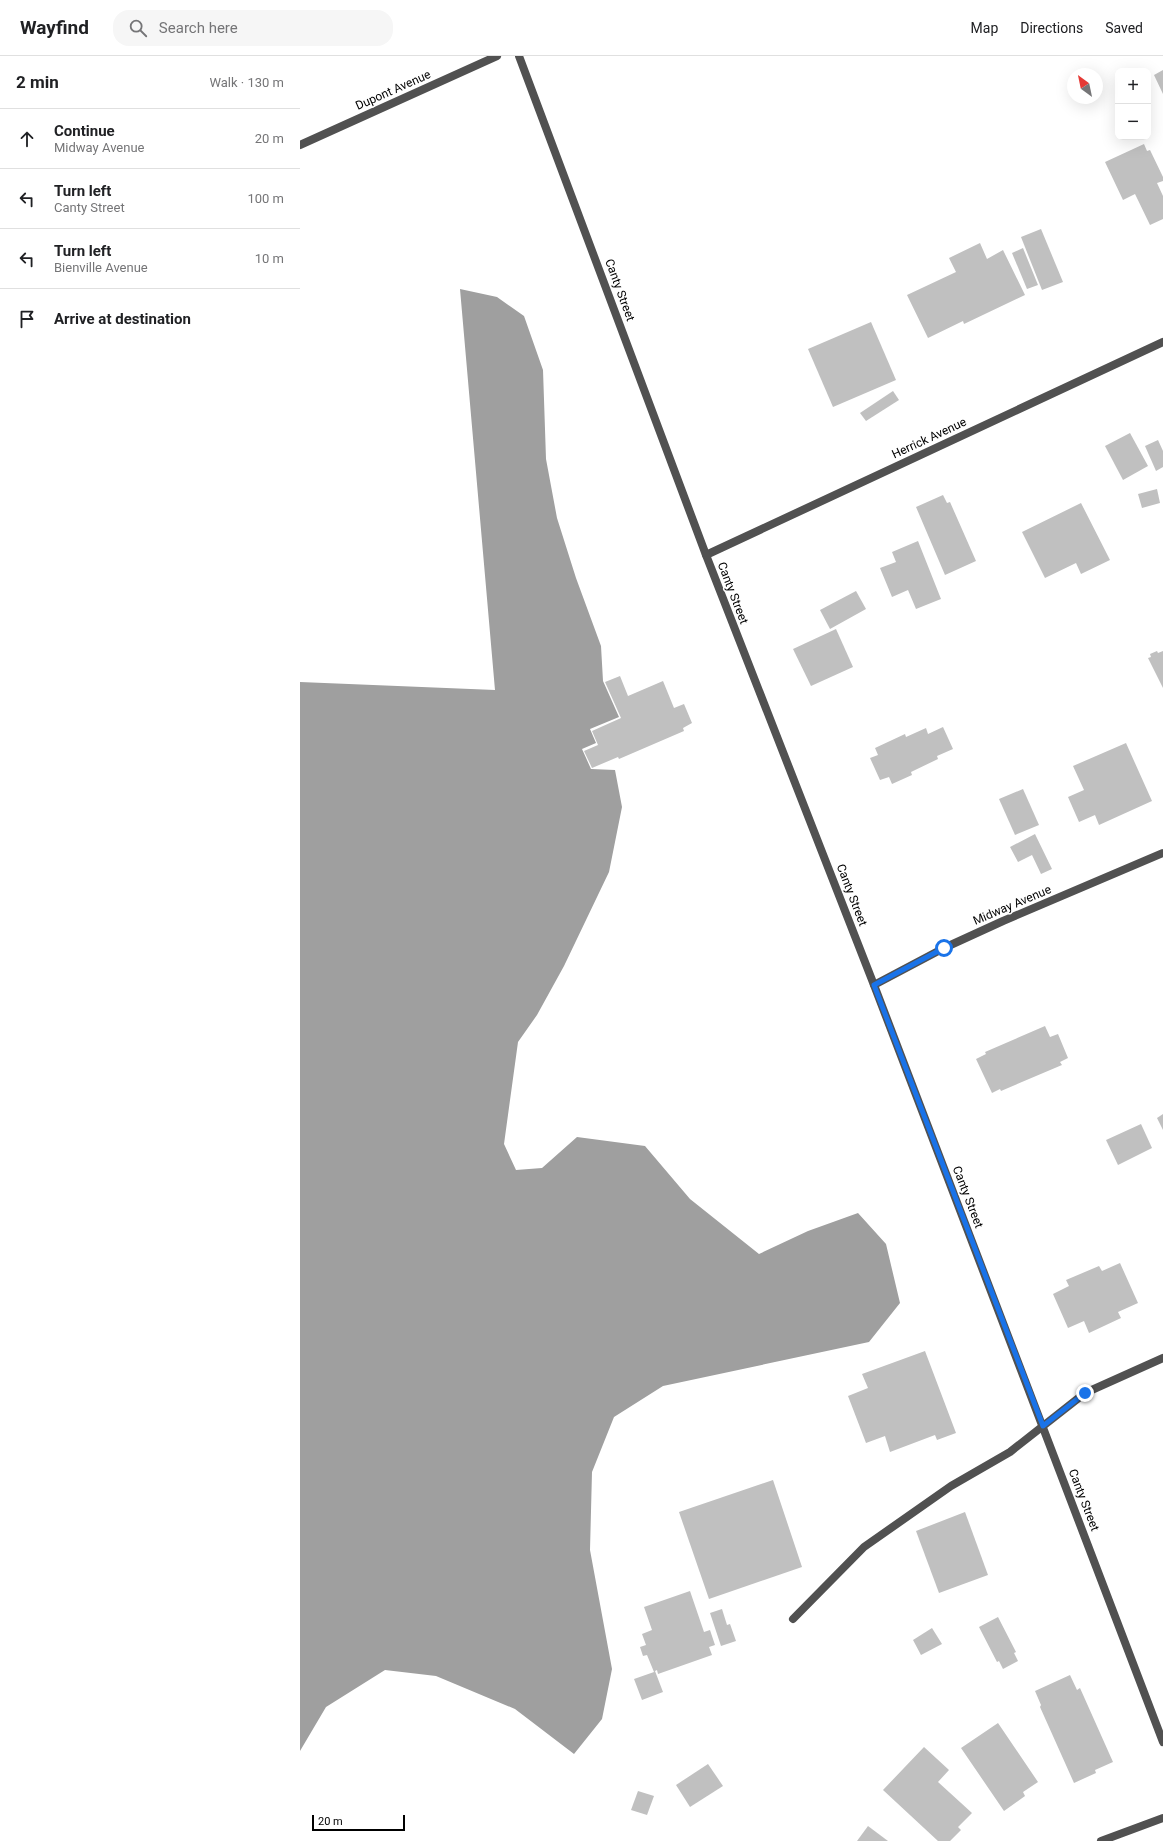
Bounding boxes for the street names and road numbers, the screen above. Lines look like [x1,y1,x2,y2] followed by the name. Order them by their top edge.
[353,67,433,113] street label: Dupont Avenue
[602,257,638,323] street label: Canty Street
[890,415,968,461] street label: Herrick Avenue
[715,560,751,626] street label: Canty Street
[834,862,870,928] street label: Canty Street
[971,882,1053,928] street label: Midway Avenue
[950,1164,986,1230] street label: Canty Street
[1066,1467,1102,1533] street label: Canty Street

